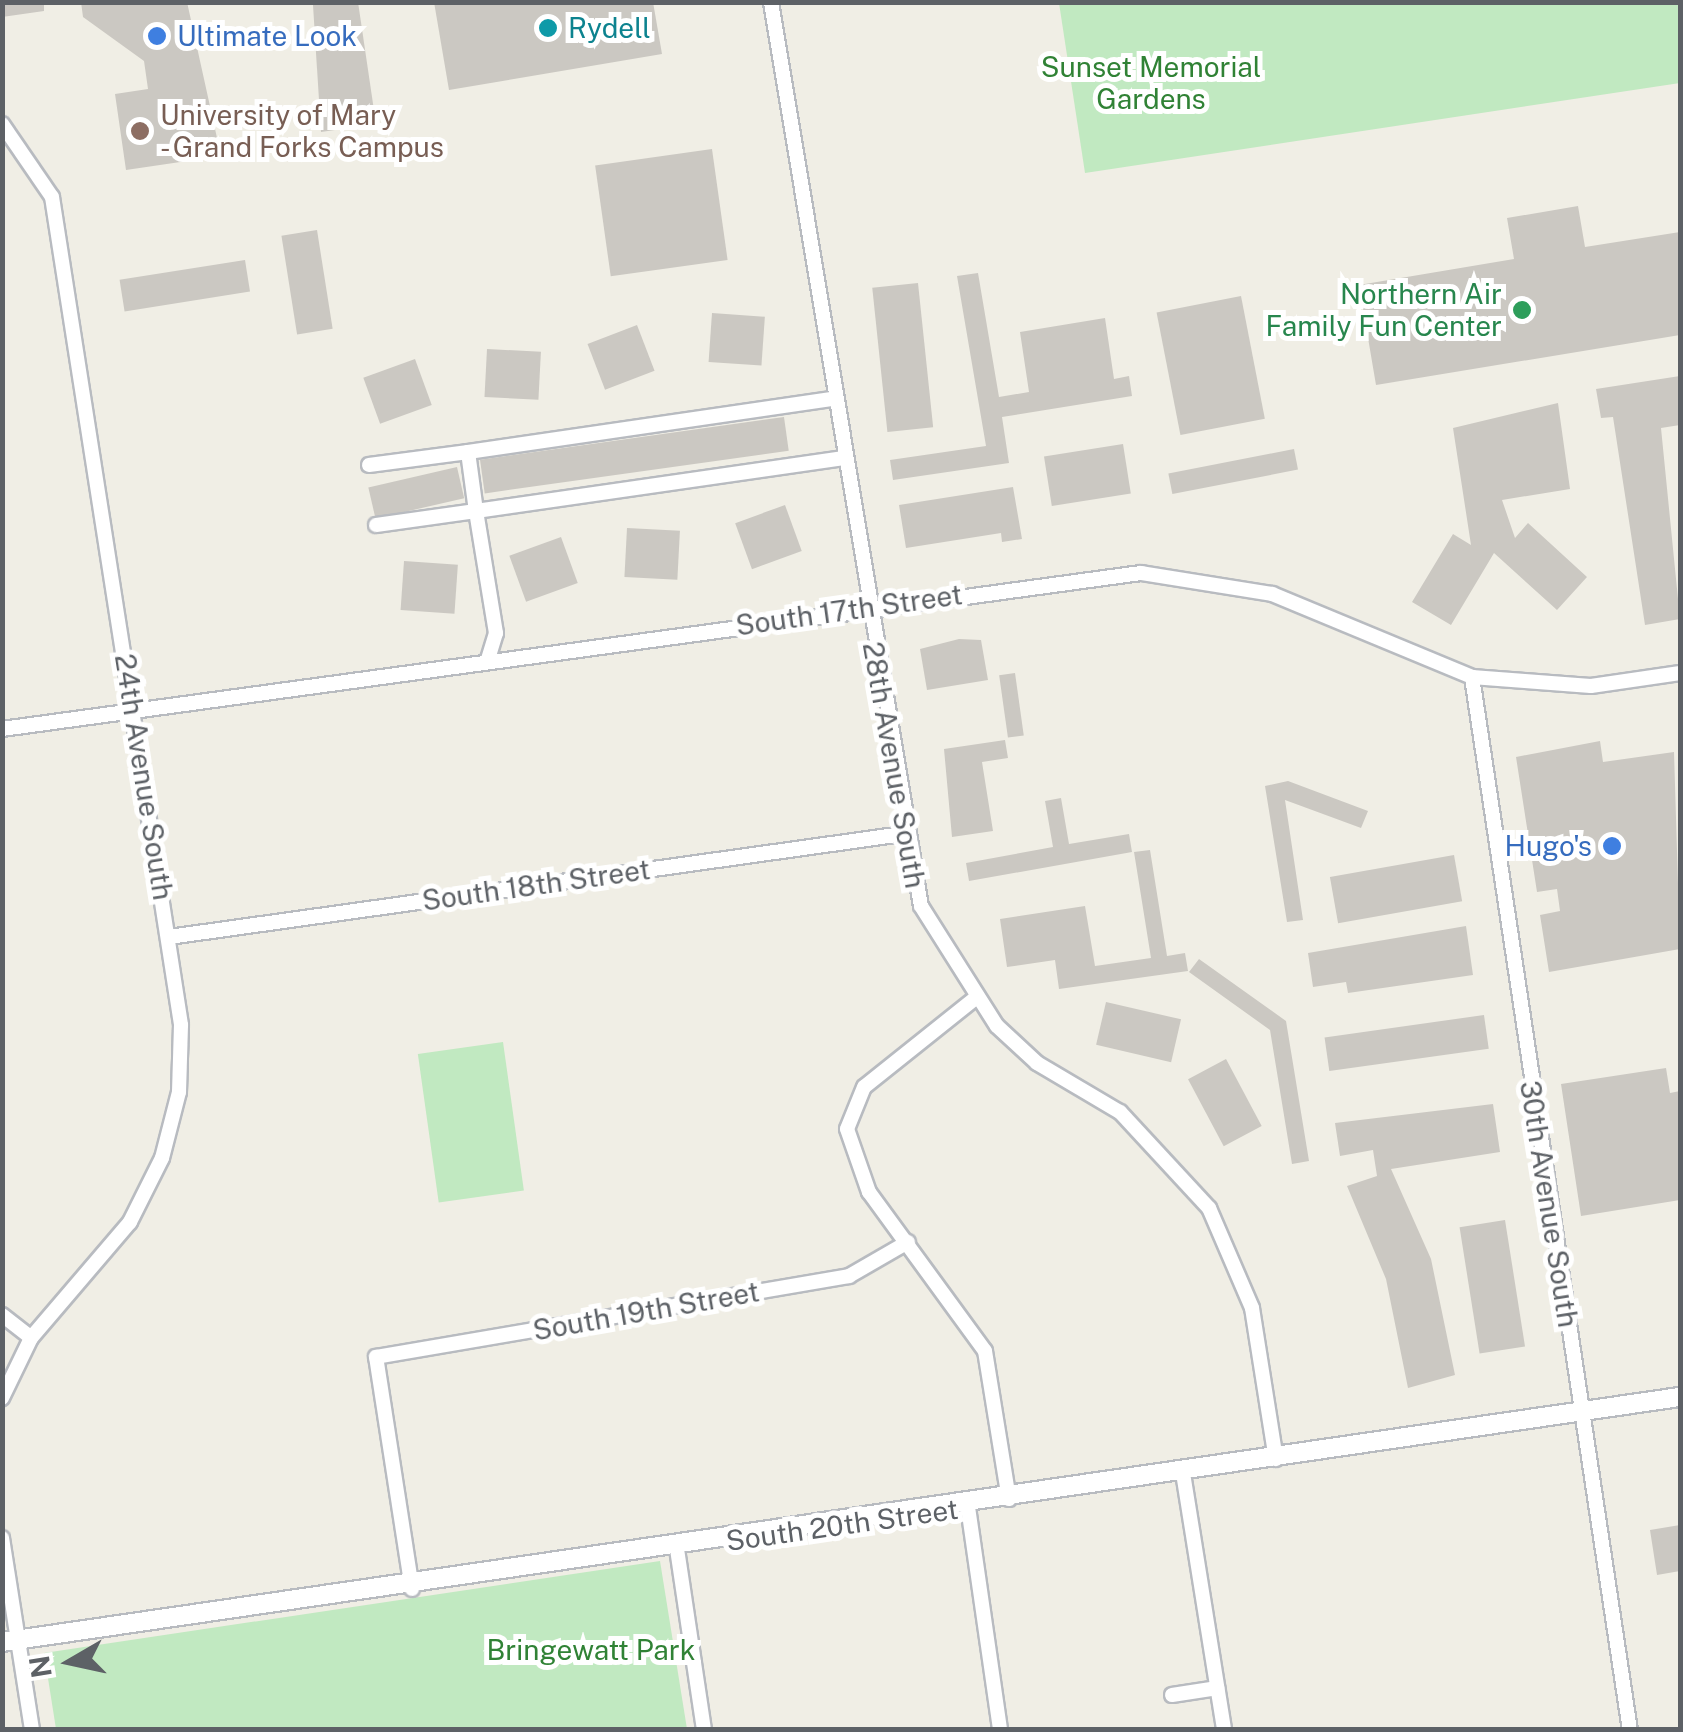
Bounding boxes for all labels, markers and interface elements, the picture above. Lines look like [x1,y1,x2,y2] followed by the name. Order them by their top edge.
[568,11,651,45] place label: Rydell
[537,17,559,39] marker: Rydell
[177,19,357,53] place label: Ultimate Look
[146,25,168,47] marker: Ultimate Look
[1041,50,1261,116] park label: Sunset Memorial Gardens
[160,98,449,164] place label: University of Mary - Grand Forks Campus
[129,120,151,142] marker: University of Mary - Grand Forks Campus
[1265,277,1502,343] place label: Northern Air Family Fun Center
[1511,299,1533,321] marker: Northern Air Family Fun Center
[734,577,964,643] street label: South 17th Street
[856,639,932,891] street label: 28th Avenue South
[108,651,180,903] street label: 24th Avenue South
[1504,829,1592,863] place label: Hugo's
[1601,835,1623,857] marker: Hugo's
[420,852,652,918] street label: South 18th Street
[1513,1078,1585,1330] street label: 30th Avenue South
[530,1275,762,1347] street label: South 19th Street
[724,1492,960,1558] street label: South 20th Street
[20,1612,120,1712] north arrow
[487,1633,695,1667] park label: Bringewatt Park
[22,1653,58,1680] text: N

